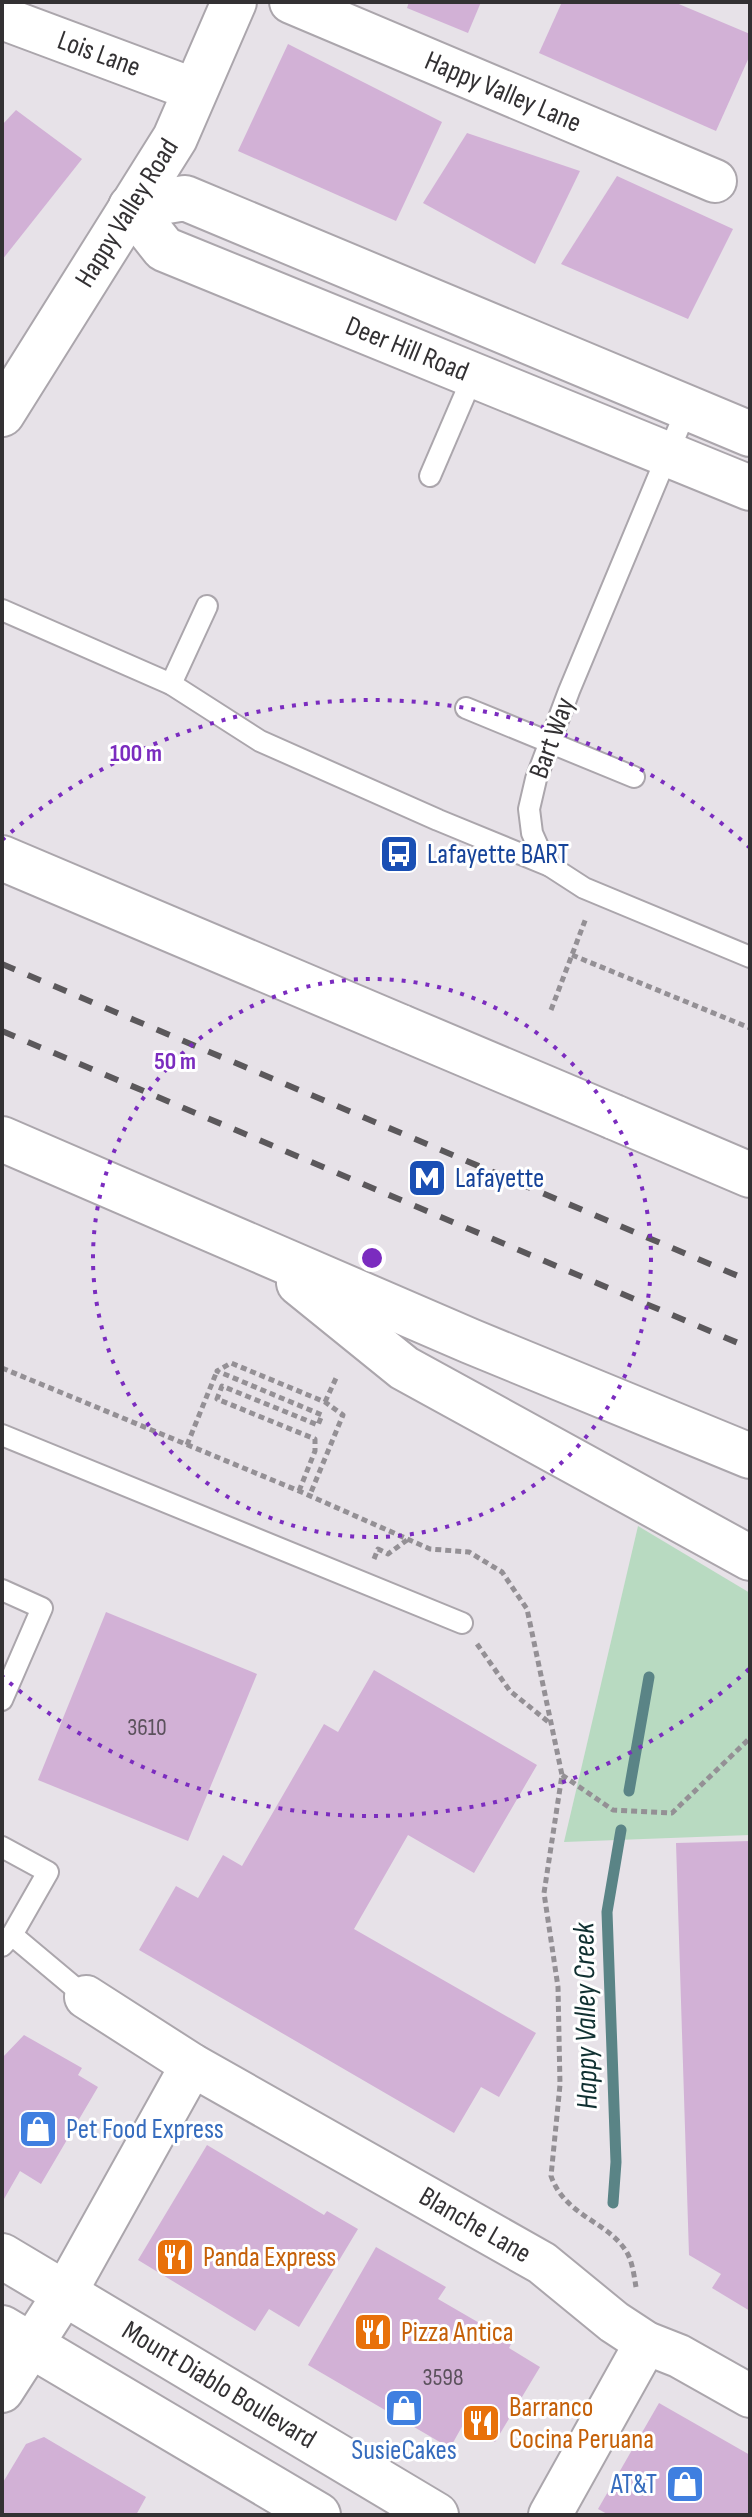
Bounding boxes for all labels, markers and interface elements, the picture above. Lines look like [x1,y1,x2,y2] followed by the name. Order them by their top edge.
[53,24,145,84] street label: Lois Lane
[420,44,586,140] street label: Happy Valley Lane
[68,133,186,293] street label: Happy Valley Road
[341,309,473,389] street label: Deer Hill Road
[522,693,582,783] street label: Bart Way
[110,739,162,768] text: 100 m
[378,833,420,875] bus stop icon: Lafayette BART
[427,838,569,871] place label: Lafayette BART
[154,1047,196,1076] text: 50 m
[406,1157,448,1199] metro station icon: Lafayette
[455,1162,544,1195] place label: Lafayette
[358,1244,386,1272] centre of rings
[127,1713,167,1742] house number: 3610
[566,1921,606,2110] water label: Happy Valley Creek
[17,2108,59,2150] shop icon: Pet Food Express
[66,2113,224,2146] place label: Pet Food Express
[413,2180,537,2270] street label: Blanche Lane
[154,2236,196,2278] restaurant icon: Panda Express
[203,2241,336,2274] place label: Panda Express
[352,2311,394,2353] restaurant icon: Pizza Antica
[116,2314,322,2456] street label: Mount Diablo Boulevard
[401,2316,513,2349] place label: Pizza Antica
[423,2363,463,2392] house number: 3598
[383,2387,425,2429] shop icon: SusieCakes
[509,2391,654,2456] place label: Barranco Cocina Peruana
[460,2402,502,2444] restaurant icon: Barranco Cocina Peruana
[351,2434,457,2467] place label: SusieCakes
[664,2463,706,2505] shop icon: AT&T
[610,2468,657,2501] place label: AT&T

